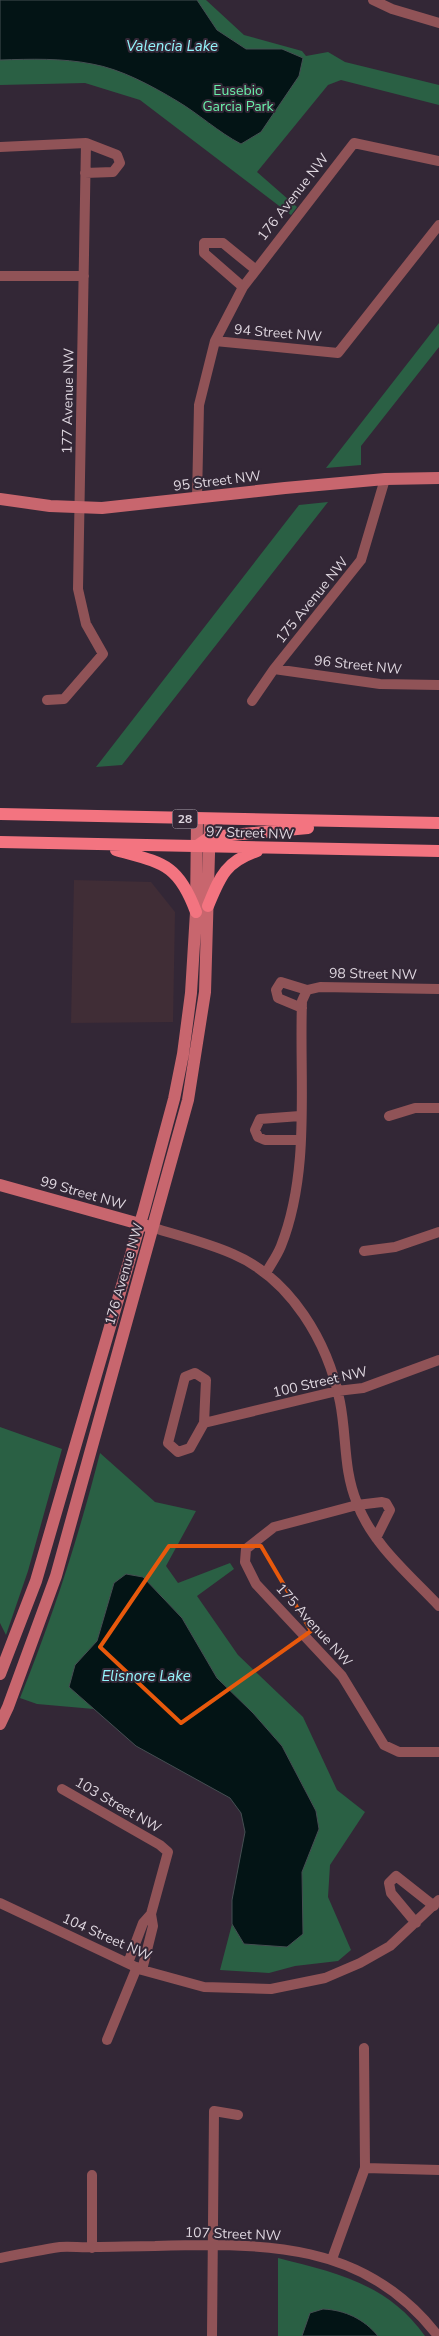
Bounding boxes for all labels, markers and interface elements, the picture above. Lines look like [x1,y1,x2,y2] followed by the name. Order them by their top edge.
[126,36,218,56] water label: Valencia Lake
[202,81,275,116] park label: Eusebio Garcia Park
[253,149,333,245] street label: 176 Avenue NW
[233,320,323,346] street label: 94 Street NW
[58,347,78,454] street label: 177 Avenue NW
[172,466,262,496] street label: 95 Street NW
[271,552,353,647] street label: 175 Avenue NW
[313,651,403,679] street label: 96 Street NW
[172,810,198,829] road number: 28
[206,822,295,844] street label: 97 Street NW
[329,964,418,984] street label: 98 Street NW
[38,1172,128,1214] street label: 99 Street NW
[100,1220,148,1327] street label: 176 Avenue NW
[271,1362,370,1402] street label: 100 Street NW
[272,1579,357,1671] street label: 175 Avenue NW
[101,1666,191,1686] water label: Elisnore Lake
[72,1773,165,1838] street label: 103 Street NW
[59,1909,155,1966] street label: 104 Street NW
[185,2223,282,2245] street label: 107 Street NW

